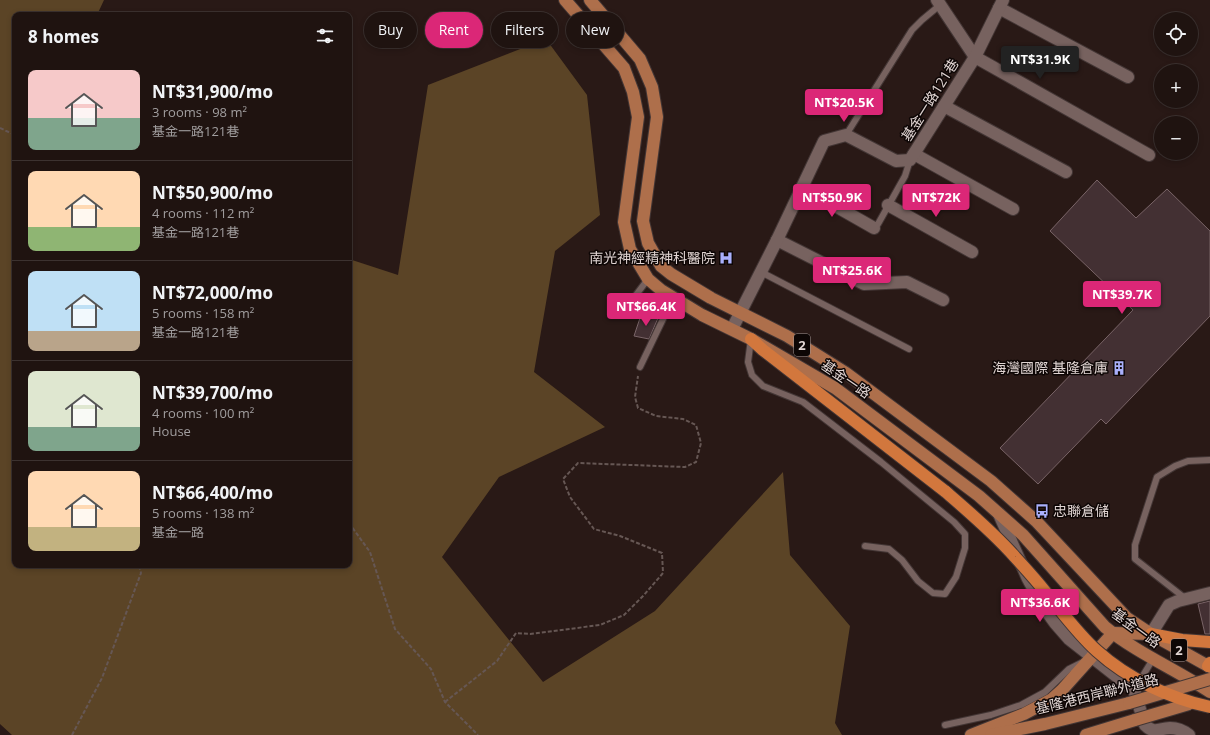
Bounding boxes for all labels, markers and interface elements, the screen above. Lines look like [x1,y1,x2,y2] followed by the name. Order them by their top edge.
[364,12,417,48] chip: Buy
[425,12,483,48] chip: Rent
[491,12,558,48] chip: Filters
[566,12,624,48] chip: New
[1154,12,1198,160] map controls
[1154,12,1198,56] button: locate
[28,25,99,48] text: 8 homes
[314,25,336,47] icon: filters
[999,46,1081,80] pin: NT$31.9K
[1010,50,1070,68] text: NT$31.9K
[897,55,963,145] street label: 基金一路121巷
[1154,64,1198,108] button: +
[152,80,273,103] text: NT$31,900/mo
[60,86,108,134] icon: home
[803,89,885,123] pin: NT$20.5K
[814,93,874,111] text: NT$20.5K
[152,103,247,121] text: 3 rooms · 98 m²
[1154,116,1198,160] button: −
[152,122,239,140] text: 基金一路121巷
[152,181,273,204] text: NT$50,900/mo
[791,184,873,218] pin: NT$50.9K
[903,184,969,218] pin: NT$72K
[60,187,108,235] icon: home
[802,188,862,206] text: NT$50.9K
[911,188,961,206] text: NT$72K
[152,204,254,222] text: 4 rooms · 112 m²
[152,223,239,241] text: 基金一路121巷
[589,248,715,267] place label: 南光神經精神科醫院
[718,250,734,266] hospital icon: 南光神經精神科醫院
[811,257,893,291] pin: NT$25.6K
[822,261,882,279] text: NT$25.6K
[152,281,273,304] text: NT$72,000/mo
[1081,281,1163,315] pin: NT$39.7K
[1092,285,1152,303] text: NT$39.7K
[60,287,108,335] icon: home
[605,293,687,327] pin: NT$66.4K
[616,297,676,315] text: NT$66.4K
[152,304,254,322] text: 5 rooms · 158 m²
[152,323,239,341] text: 基金一路121巷
[794,334,810,356] road number: 2
[818,355,875,402] street label: 基金一路
[992,358,1108,377] place label: 海灣國際 基隆倉庫
[1111,360,1127,376] building icon: 海灣國際 基隆倉庫
[152,381,273,404] text: NT$39,700/mo
[60,387,108,435] icon: home
[152,404,254,422] text: 4 rooms · 100 m²
[152,422,191,440] text: House
[152,481,273,504] text: NT$66,400/mo
[60,487,108,535] icon: home
[1053,501,1109,520] place label: 忠聯倉儲
[1034,503,1050,519] bus stop icon: 忠聯倉儲
[152,504,254,522] text: 5 rooms · 138 m²
[152,523,204,541] text: 基金一路
[999,589,1081,623] pin: NT$36.6K
[1010,593,1070,611] text: NT$36.6K
[1108,603,1165,652] street label: 基金一路
[1171,639,1187,661] road number: 2
[1033,669,1160,718] street label: 基隆港西岸聯外道路

